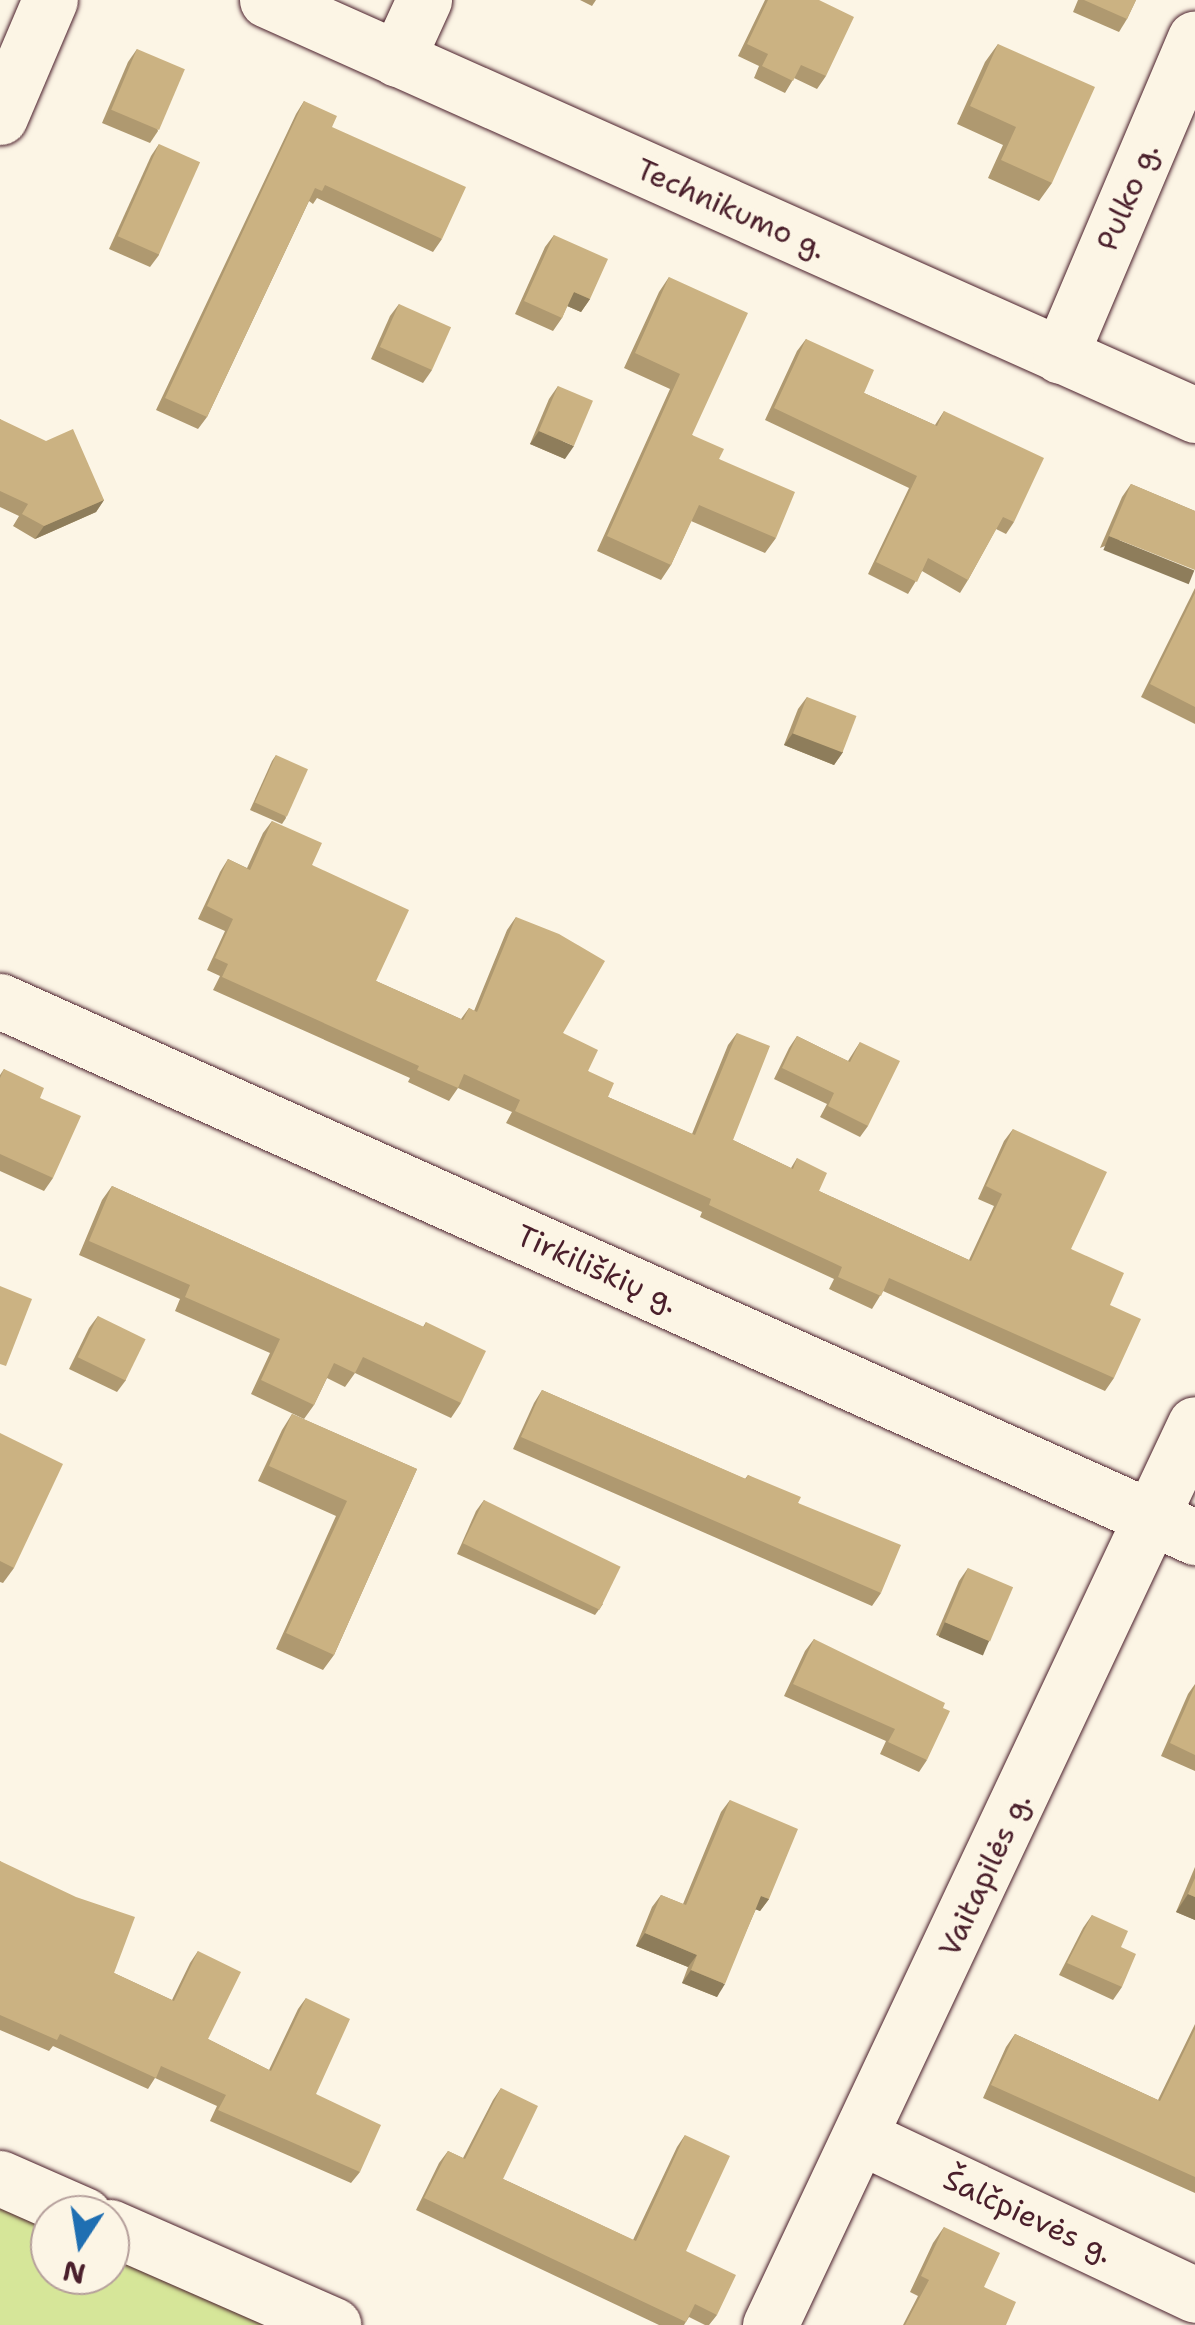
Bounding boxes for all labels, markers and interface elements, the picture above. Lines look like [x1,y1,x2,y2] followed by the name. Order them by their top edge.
[1089,138,1167,256] street label: Pulko g.
[631,151,831,267] street label: Technikumo g.
[511,1217,683,1321] street label: Tirkiliškių g.
[931,1787,1039,1963] street label: Vaitapilės g.
[938,2161,1118,2271] street label: Šalčpievės g.
[30,2195,130,2295] north arrow
[59,2251,89,2293] text: N

